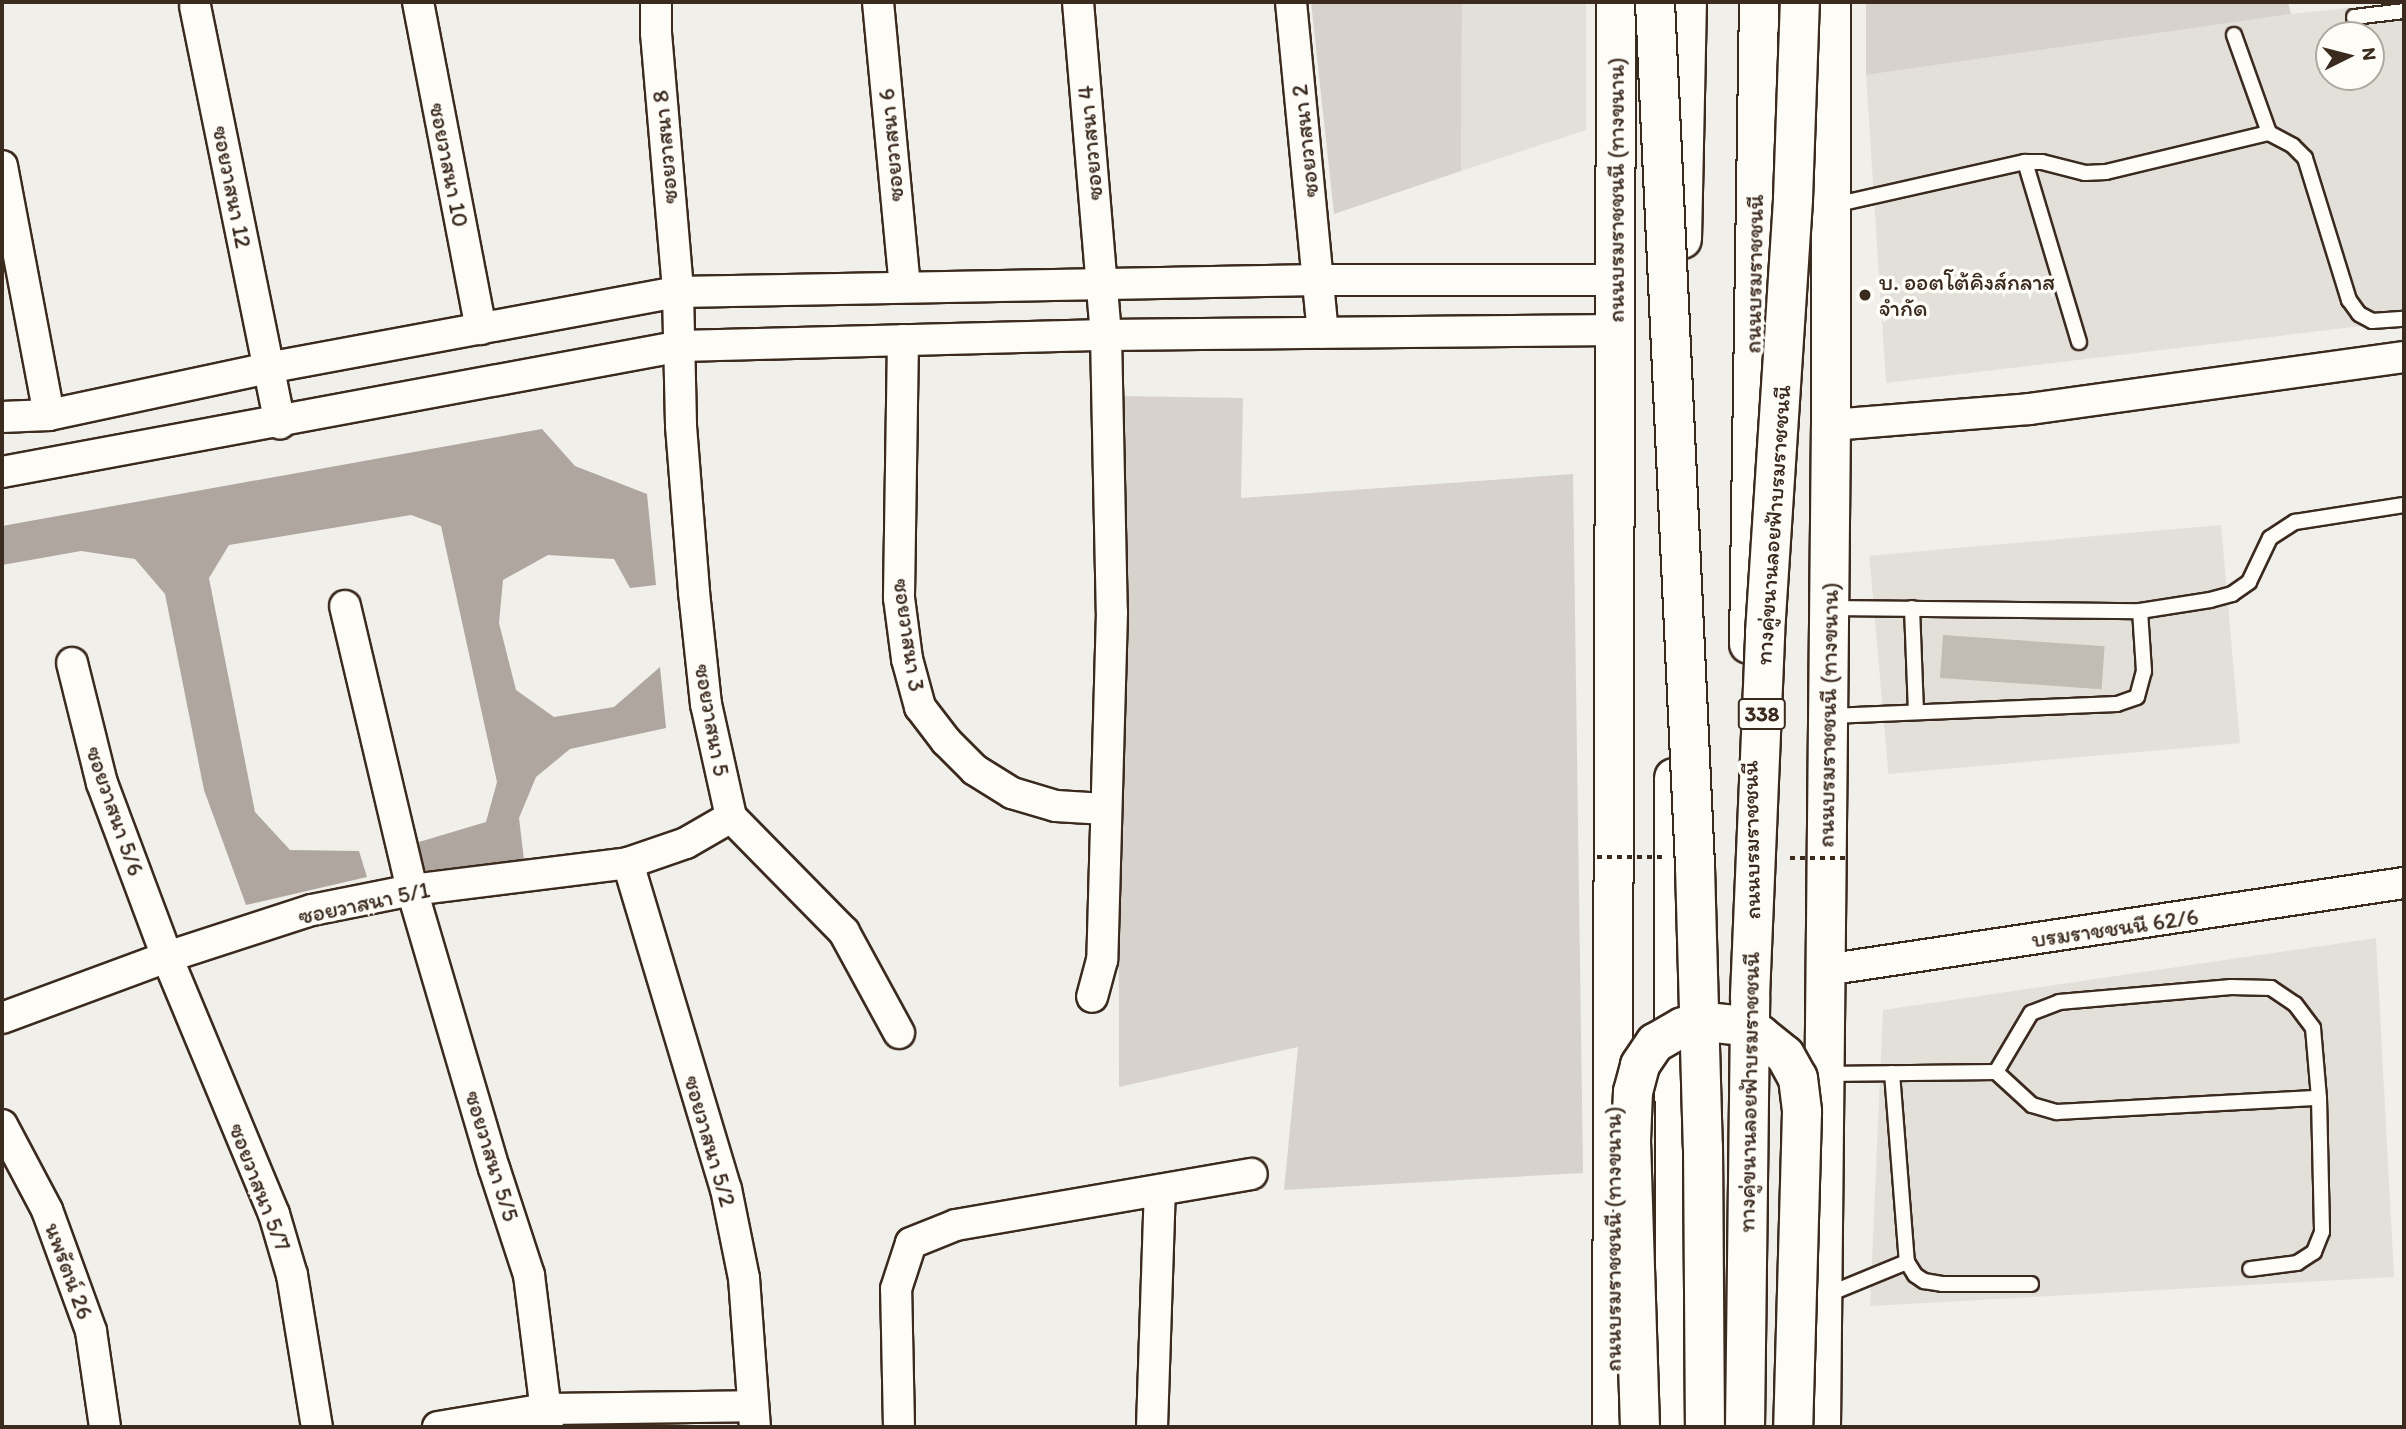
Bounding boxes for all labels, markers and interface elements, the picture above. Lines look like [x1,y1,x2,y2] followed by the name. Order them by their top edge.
[2315,21,2385,91] north arrow
[2357,46,2381,62] text: N
[1602,57,1630,323] street label: ถนนบรมราชชนนี (ทางขนาน)
[1285,83,1325,199] street label: ซอยวาสนา 2
[1071,85,1109,201] street label: ซอยวาสนา 4
[872,87,910,203] street label: ซอยวาสนา 6
[646,89,684,205] street label: ซอยวาสนา 8
[423,101,475,229] street label: ซอยวาสนา 10
[207,124,257,250] street label: ซอยวาสนา 12
[1739,194,1769,354] street label: ถนนบรมราชชนนี
[1879,268,2055,322] place label: บ. ออตโต้คิงส์กลาส จำกัด
[1857,287,1873,303] marker: บ. ออตโต้คิงส์กลาส จำกัด
[1749,384,1797,666] street label: ทางคู่ขนานลอยฟ้าบรมราชชนนี
[887,577,931,693] street label: ซอยวาสนา 3
[1812,582,1844,848] street label: ถนนบรมราชชนนี (ทางขนาน)
[689,662,735,778] street label: ซอยวาสนา 5
[1738,696,1786,732] road number: 338
[80,743,150,879] street label: ซอยวาสนา 5/6
[1736,760,1766,920] street label: ถนนบรมราชชนนี
[296,876,432,930] street label: ซอยวาสนา 5/1
[2030,903,2200,953] street label: บรมราชชนนี 62/6
[1733,951,1765,1233] street label: ทางคู่ขนานลอยฟ้าบรมราชชนนี
[678,1072,742,1210] street label: ซอยวาสนา 5/2
[459,1087,525,1225] street label: ซอยวาสนา 5/5
[1599,1106,1627,1372] street label: ถนนบรมราชชนนี (ทางขนาน)
[223,1119,297,1255] street label: ซอยวาสนา 5/7
[39,1219,99,1323] street label: นพรัตน์ 26

